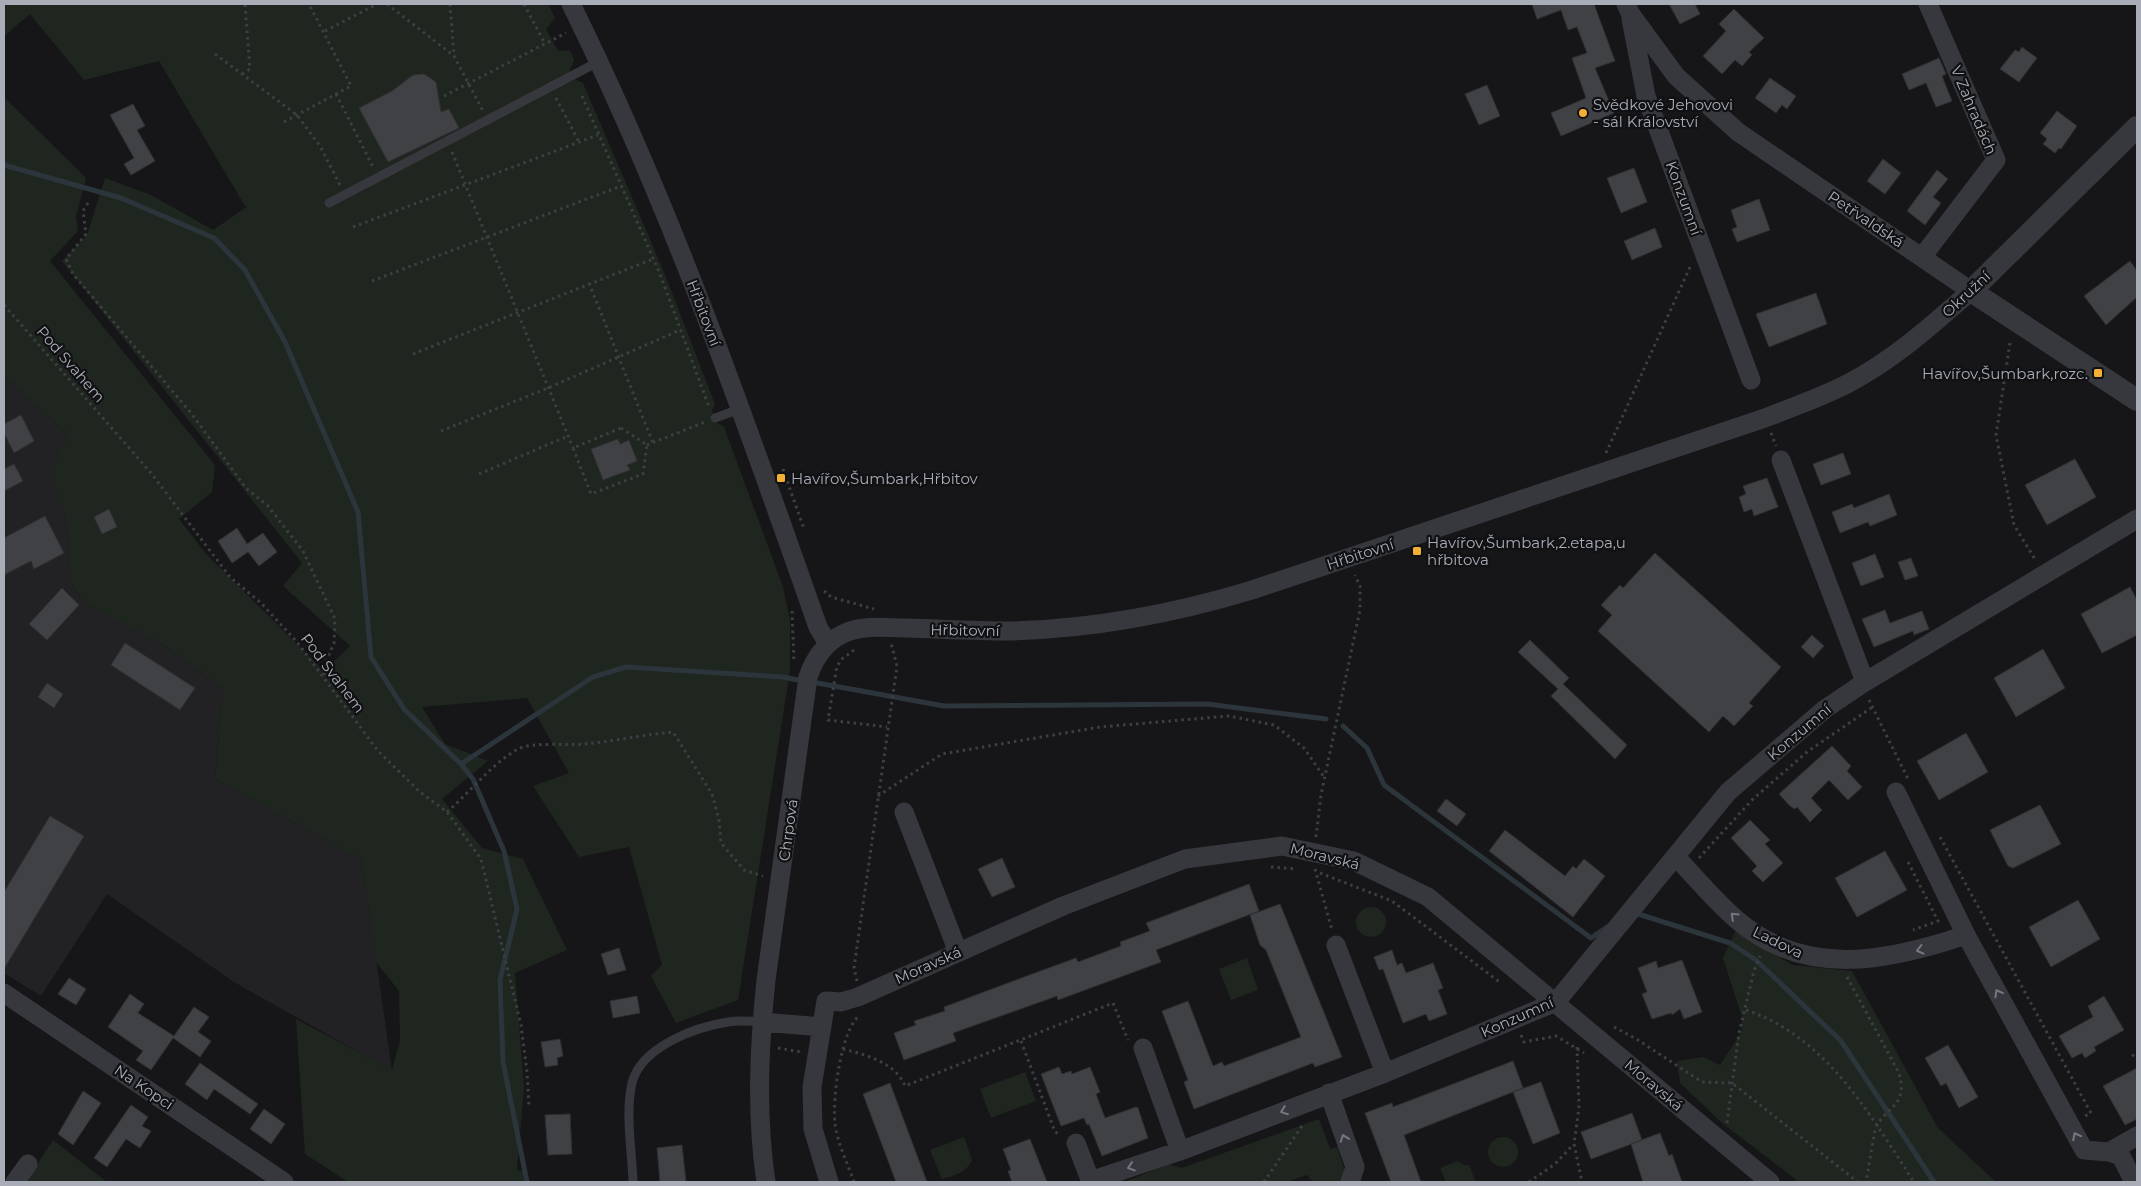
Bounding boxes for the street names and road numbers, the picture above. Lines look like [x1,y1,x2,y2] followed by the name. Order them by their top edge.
[1947,63,2001,157] street label: V Zahradách
[1662,158,1707,239] street label: Konzumní
[1824,187,1908,251] street label: Petřvaldská
[1938,266,1995,321] street label: Okružní
[683,277,726,350] street label: Hřbitovní
[33,322,109,406] street label: Pod Svahem
[1324,534,1397,574] street label: Hřbitovní
[930,620,1001,640] street label: Hřbitovní
[297,629,369,717] street label: Pod Svahem
[1763,699,1836,764] street label: Konzumní
[774,798,802,862] street label: Chrpová
[1288,838,1362,874] street label: Moravská
[1750,922,1806,962] street label: Ladova
[892,942,964,988] street label: Moravská
[1478,992,1557,1041] street label: Konzumní
[1621,1055,1687,1115] street label: Moravská
[111,1060,177,1114] street label: Na Kopci

